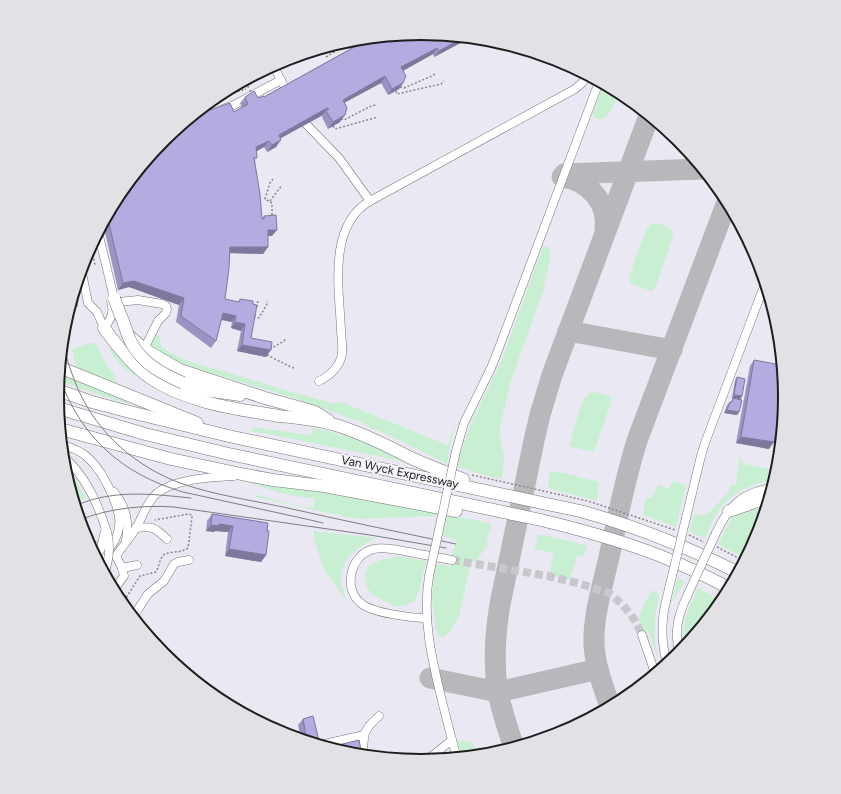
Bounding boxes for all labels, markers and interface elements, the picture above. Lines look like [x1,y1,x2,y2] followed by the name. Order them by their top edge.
[340,453,461,491] street label: Van Wyck Expressway

